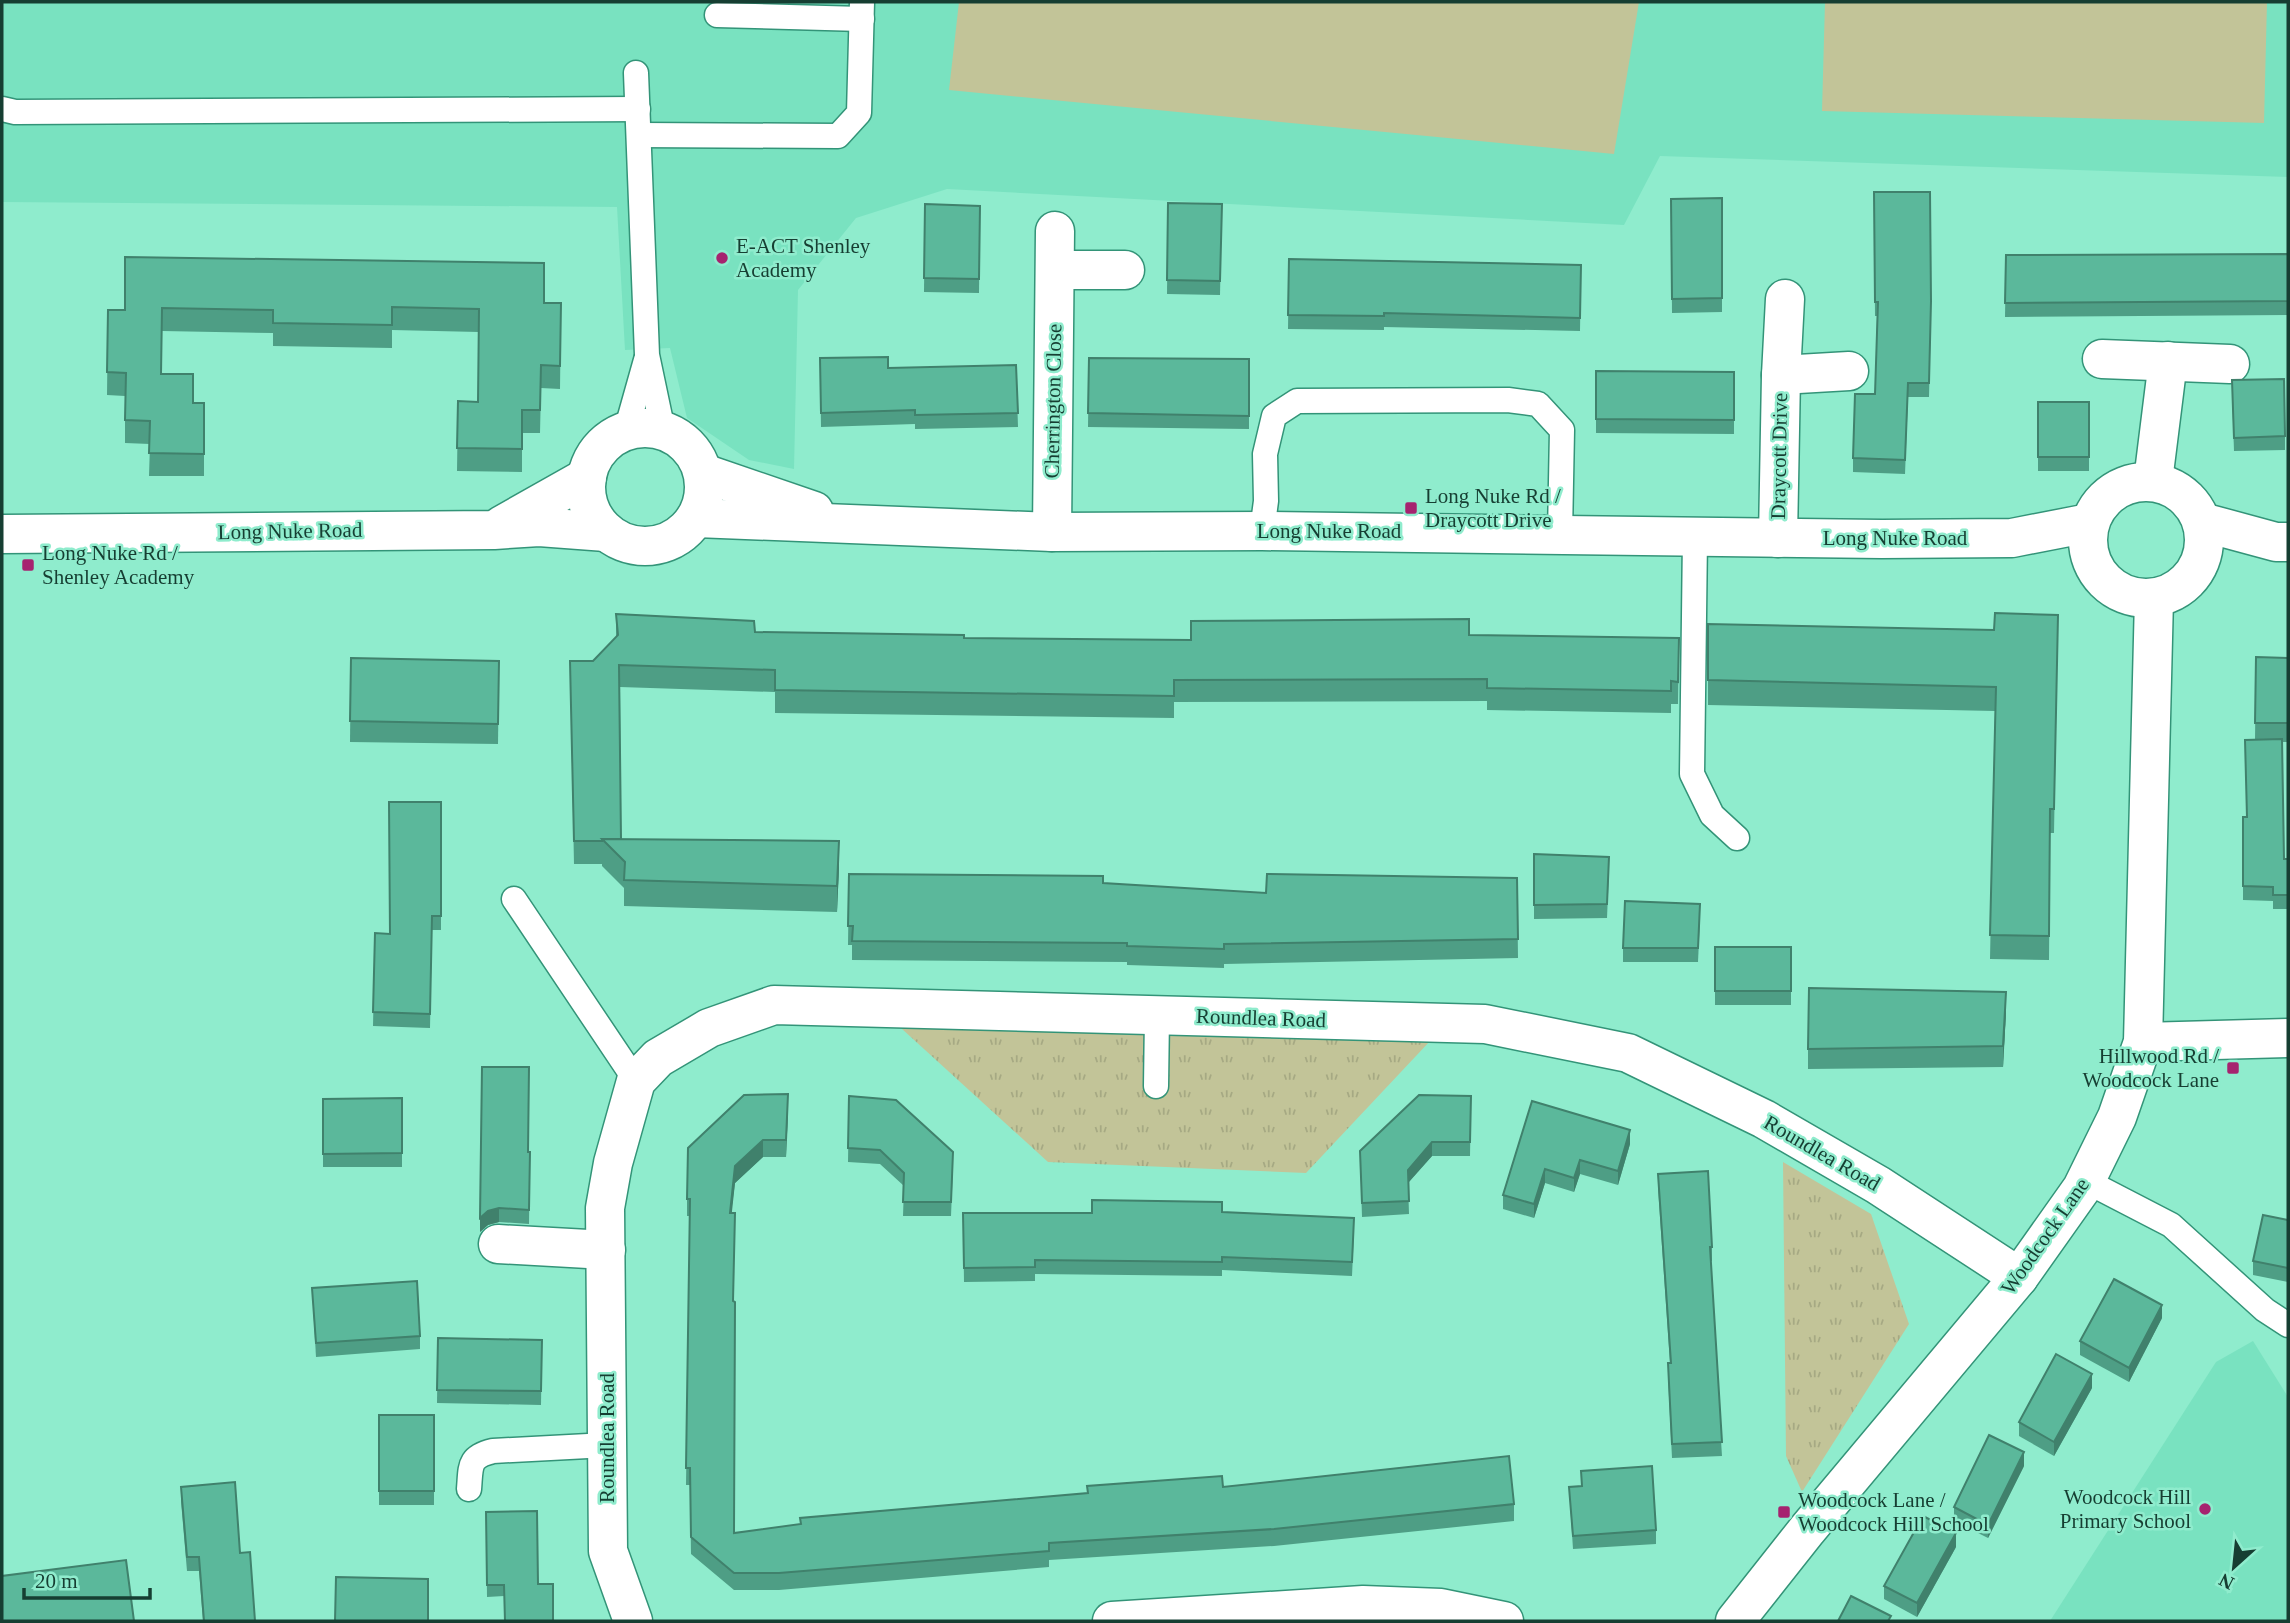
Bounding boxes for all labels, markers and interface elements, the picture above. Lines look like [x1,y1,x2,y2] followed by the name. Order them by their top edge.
[736,234,871,282] place label: E-ACT Shenley Academy
[714,250,730,266] marker: E-ACT Shenley Academy
[1040,324,1066,478] street label: Cherrington Close
[1766,393,1792,519] street label: Draycott Drive
[1425,484,1561,532] place label: Long Nuke Rd / Draycott Drive
[1403,500,1419,516] marker: Long Nuke Rd / Draycott Drive
[217,518,363,544] street label: Long Nuke Road
[1257,519,1402,543] street label: Long Nuke Road
[1823,526,1968,550] street label: Long Nuke Road
[42,541,195,589] place label: Long Nuke Rd / Shenley Academy
[20,557,36,573] marker: Long Nuke Rd / Shenley Academy
[1196,1004,1327,1032] street label: Roundlea Road
[2083,1044,2219,1092] place label: Hillwood Rd / Woodcock Lane
[2225,1060,2241,1076] marker: Hillwood Rd / Woodcock Lane
[1760,1110,1885,1196] street label: Roundlea Road
[1996,1173,2094,1299] street label: Woodcock Lane
[595,1372,619,1503] street label: Roundlea Road
[2060,1485,2191,1533] place label: Woodcock Hill Primary School
[1798,1488,1989,1536] place label: Woodcock Lane / Woodcock Hill School
[2197,1501,2213,1517] marker: Woodcock Hill Primary School
[1776,1504,1792,1520] marker: Woodcock Lane / Woodcock Hill School
[2199,1532,2269,1602] north arrow
[24,1556,150,1600] scale bar
[35,1569,78,1593] text: 20 m
[2215,1569,2237,1594] text: N

